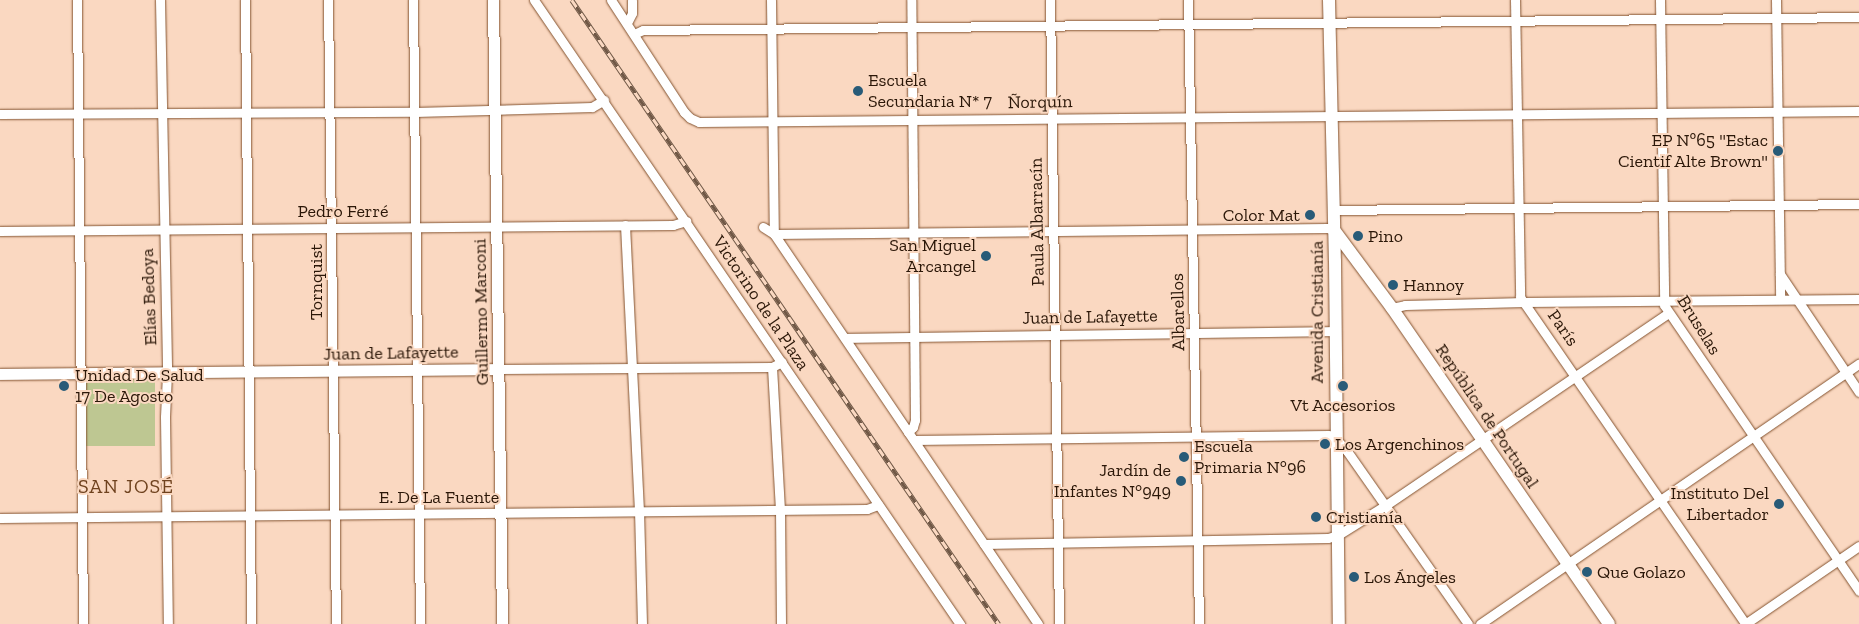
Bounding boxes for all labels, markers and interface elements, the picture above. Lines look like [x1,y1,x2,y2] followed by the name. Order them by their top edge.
[868,70,992,112] place label: Escuela Secundaria N* 7
[852,85,864,97] marker: Escuela Secundaria N* 7
[1007,91,1073,113] street label: Ñorquín
[1617,130,1768,172] place label: EP Nº65 "Estac Cientif Alte Brown"
[1772,145,1784,157] marker: EP Nº65 "Estac Cientif Alte Brown"
[1025,157,1049,287] street label: Paula Albarracín
[298,200,388,222] street label: Pedro Ferré
[1222,204,1300,226] place label: Color Mat
[1304,209,1316,221] marker: Color Mat
[1368,225,1403,247] place label: Pino
[1352,230,1364,242] marker: Pino
[708,232,814,374] street label: Victorino de la Plaza
[889,235,976,278] place label: San Miguel Arcangel
[469,238,493,386] street label: Guillermo Marconi
[1306,241,1328,383] street label: Avenida Cristianía
[305,244,327,320] street label: Tornquist
[137,248,161,346] street label: Elías Bedoya
[980,250,992,262] marker: San Miguel Arcangel
[1167,273,1189,351] street label: Albarellos
[1403,274,1464,296] place label: Hannoy
[1387,279,1399,291] marker: Hannoy
[1672,291,1726,359] street label: Bruselas
[1022,305,1158,329] street label: Juan de Lafayette
[1543,306,1583,350] street label: París
[1431,340,1543,492] street label: República de Portugal
[323,341,459,365] street label: Juan de Lafayette
[75,365,204,408] place label: Unidad De Salud 17 De Agosto
[57,379,71,393] marker: Unidad De Salud 17 De Agosto
[1337,380,1349,392] marker: Vt Accesorios
[1290,394,1396,416] place label: Vt Accesorios
[1335,433,1465,455] place label: Los Argenchinos
[1194,436,1306,478] place label: Escuela Primaria N°96
[1319,438,1331,450] marker: Los Argenchinos
[1178,451,1190,463] marker: Escuela Primaria N°96
[1054,460,1171,502] place label: Jardín de Infantes N°949
[77,474,175,498] district label: SAN JOSÉ
[1175,475,1187,487] marker: Jardín de Infantes N°949
[1671,483,1769,526] place label: Instituto Del Libertador
[379,486,499,508] street label: E. De La Fuente
[1773,498,1785,510] marker: Instituto Del Libertador
[1326,506,1403,528] place label: Cristianía
[1310,511,1322,523] marker: Cristianía
[1597,561,1686,583] place label: Que Golazo
[1364,566,1456,588] place label: Los Ángeles
[1581,566,1593,578] marker: Que Golazo
[1348,571,1360,583] marker: Los Ángeles

